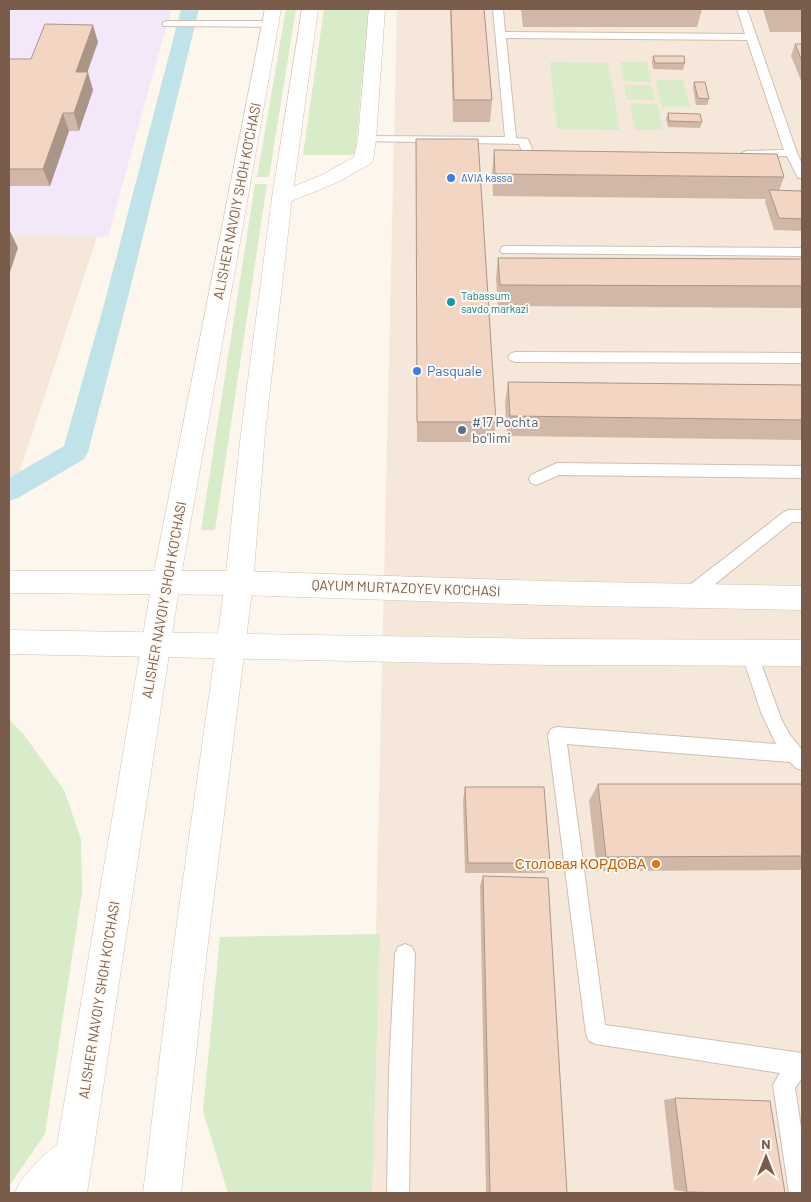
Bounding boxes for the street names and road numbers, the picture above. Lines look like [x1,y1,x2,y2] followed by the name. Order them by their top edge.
[209,101,264,301] street label: ALISHER NAVOIY SHOH KO'CHASI
[138,500,189,700] street label: ALISHER NAVOIY SHOH KO'CHASI
[311,576,501,599] street label: QAYUM MURTAZOYEV KO'CHASI
[74,900,123,1100] street label: ALISHER NAVOIY SHOH KO'CHASI

